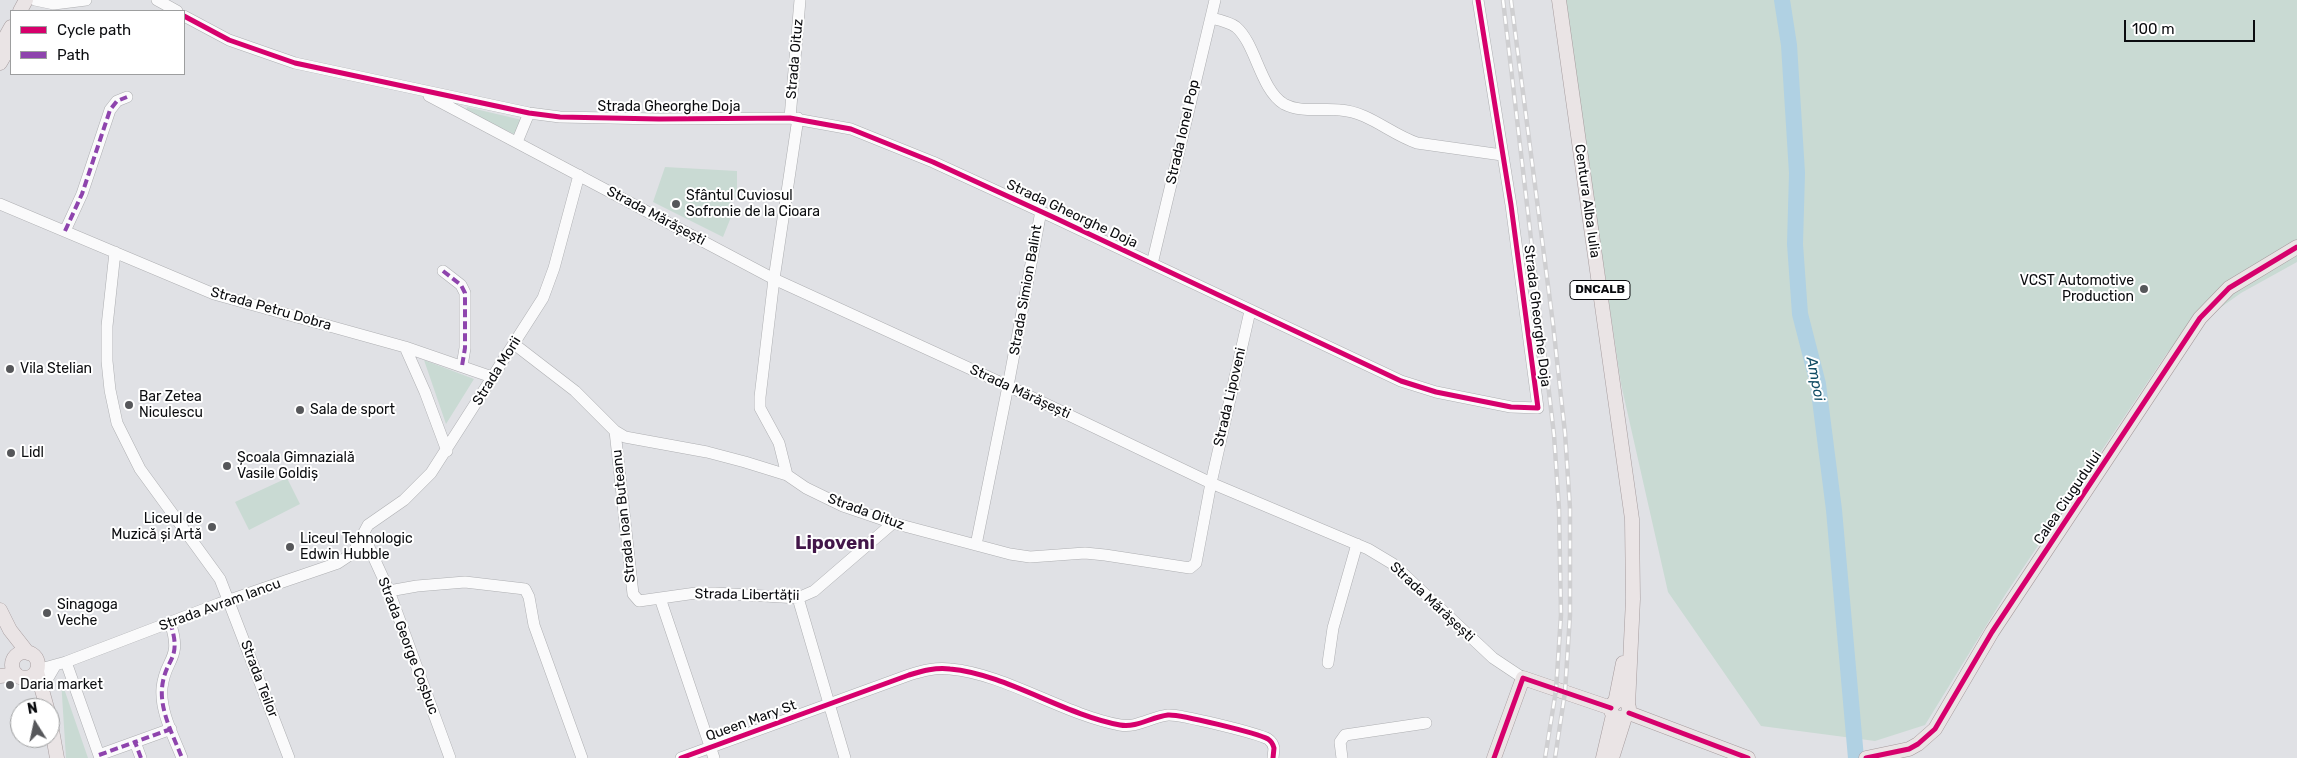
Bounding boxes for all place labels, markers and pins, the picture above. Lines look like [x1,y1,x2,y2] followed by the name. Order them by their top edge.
[686,188,820,220] place label: Sfântul Cuviosul Sofronie de la Cioara
[670,198,682,210] marker: Sfântul Cuviosul Sofronie de la Cioara
[2020,273,2134,306] place label: VCST Automotive Production
[2138,283,2150,295] marker: VCST Automotive Production
[20,361,92,377] place label: Vila Stelian
[4,363,16,375] marker: Vila Stelian
[139,389,203,422] place label: Bar Zetea Niculescu
[123,399,135,411] marker: Bar Zetea Niculescu
[310,402,395,418] place label: Sala de sport
[294,404,306,416] marker: Sala de sport
[21,445,44,461] place label: Lidl
[5,447,17,459] marker: Lidl
[237,450,355,482] place label: Școala Gimnazială Vasile Goldiș
[221,460,233,472] marker: Școala Gimnazială Vasile Goldiș
[111,511,202,544] place label: Liceul de Muzică și Artă
[206,521,218,533] marker: Liceul de Muzică și Artă
[300,531,413,564] place label: Liceul Tehnologic Edwin Hubble
[284,541,296,553] marker: Liceul Tehnologic Edwin Hubble
[57,597,118,630] place label: Sinagoga Veche
[41,607,53,619] marker: Sinagoga Veche
[20,677,103,693] place label: Daria market
[4,679,16,691] marker: Daria market

